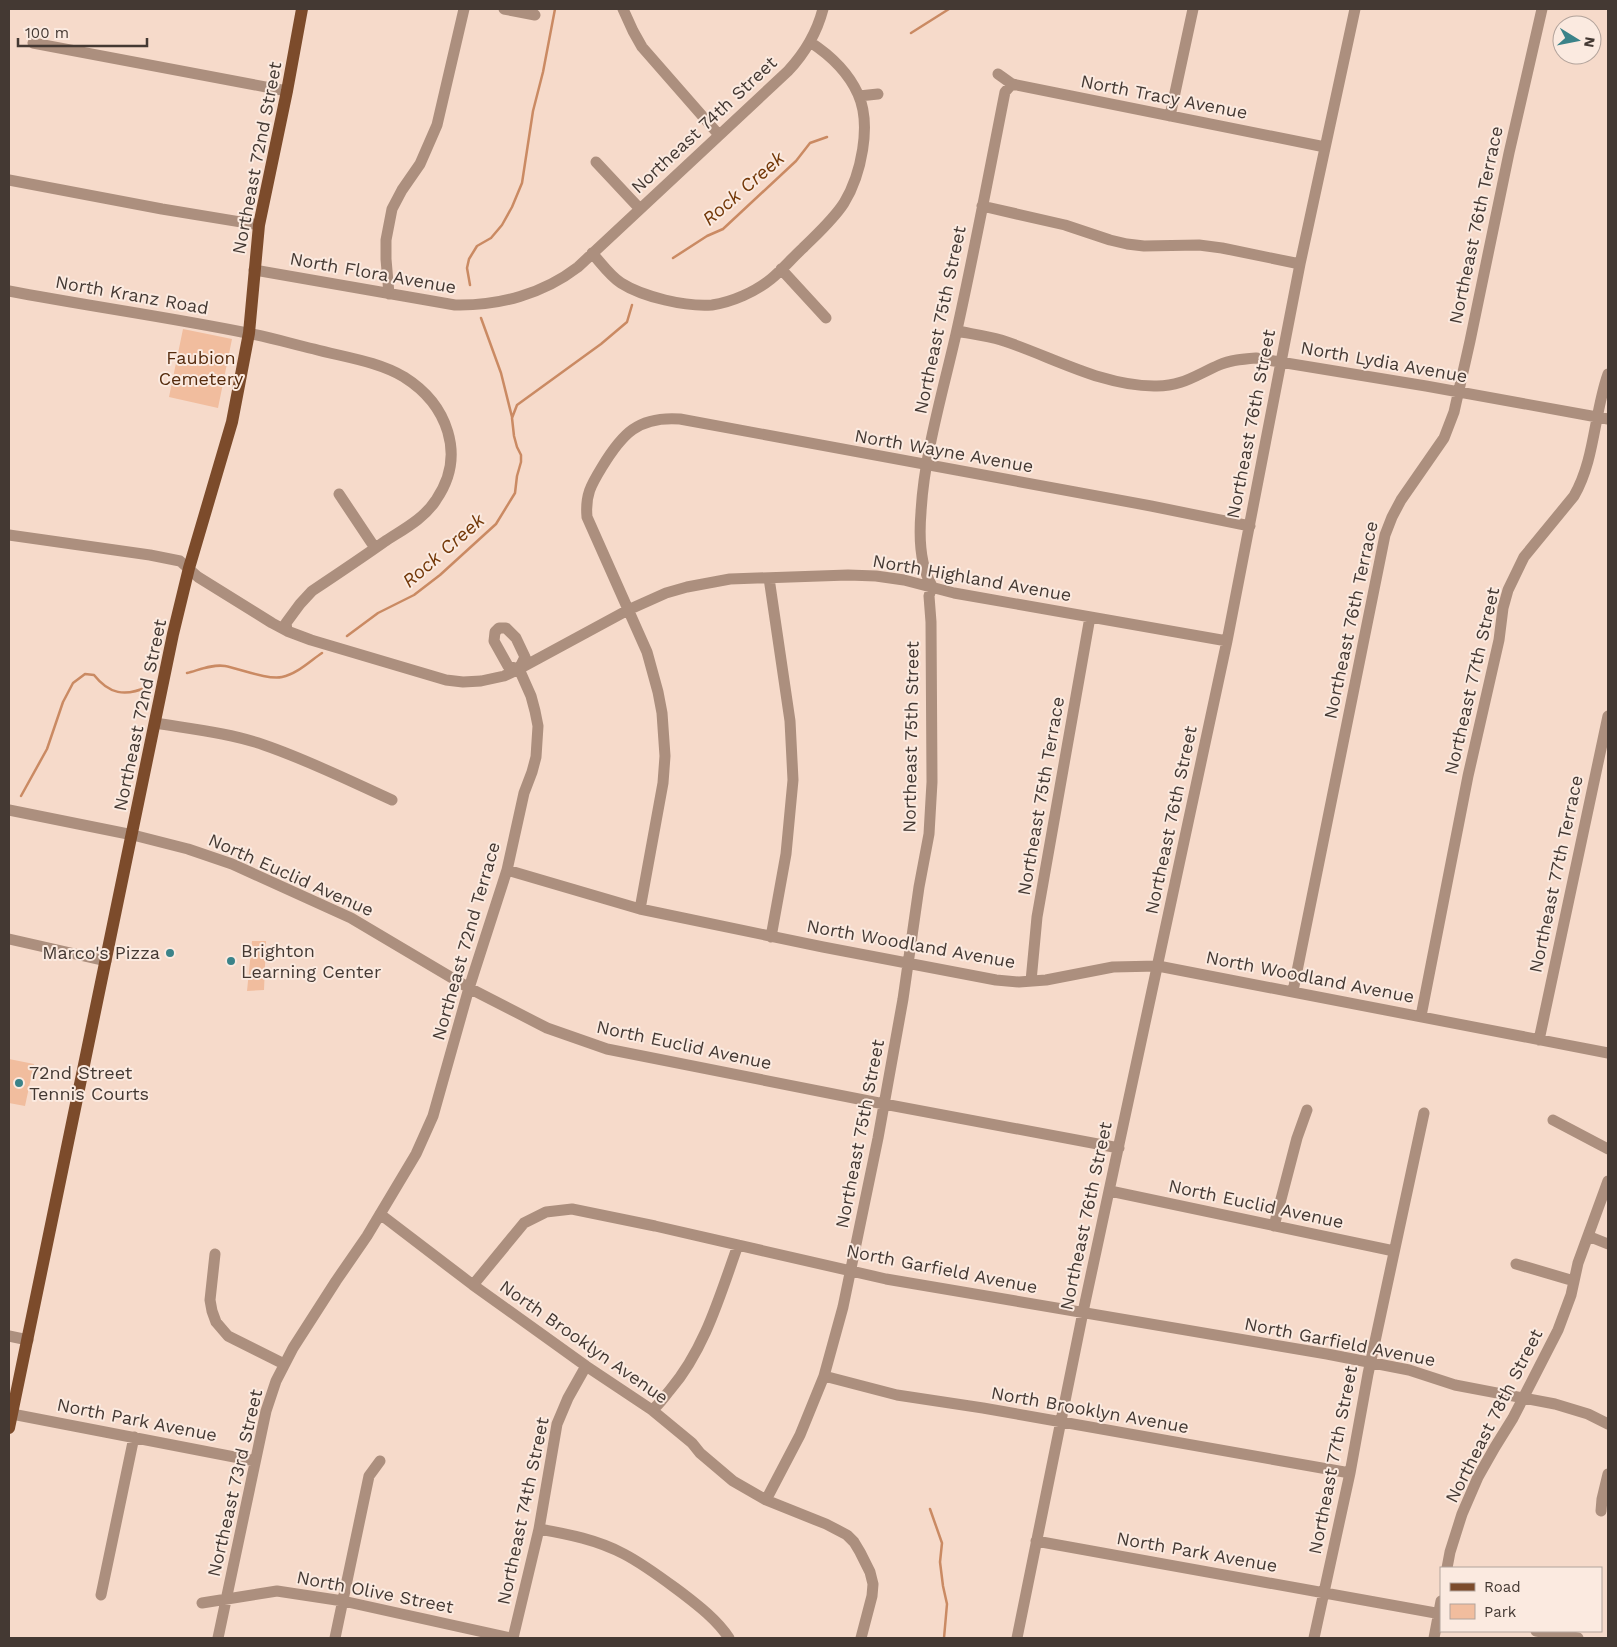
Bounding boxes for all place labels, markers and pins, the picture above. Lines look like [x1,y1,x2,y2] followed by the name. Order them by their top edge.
[241,940,381,982] place label: Brighton Learning Center
[42,942,160,963] place label: Marco's Pizza
[164,947,176,959] marker: Marco's Pizza
[225,955,237,967] marker: Brighton Learning Center
[29,1062,149,1104] place label: 72nd Street Tennis Courts
[13,1077,25,1089] marker: 72nd Street Tennis Courts

